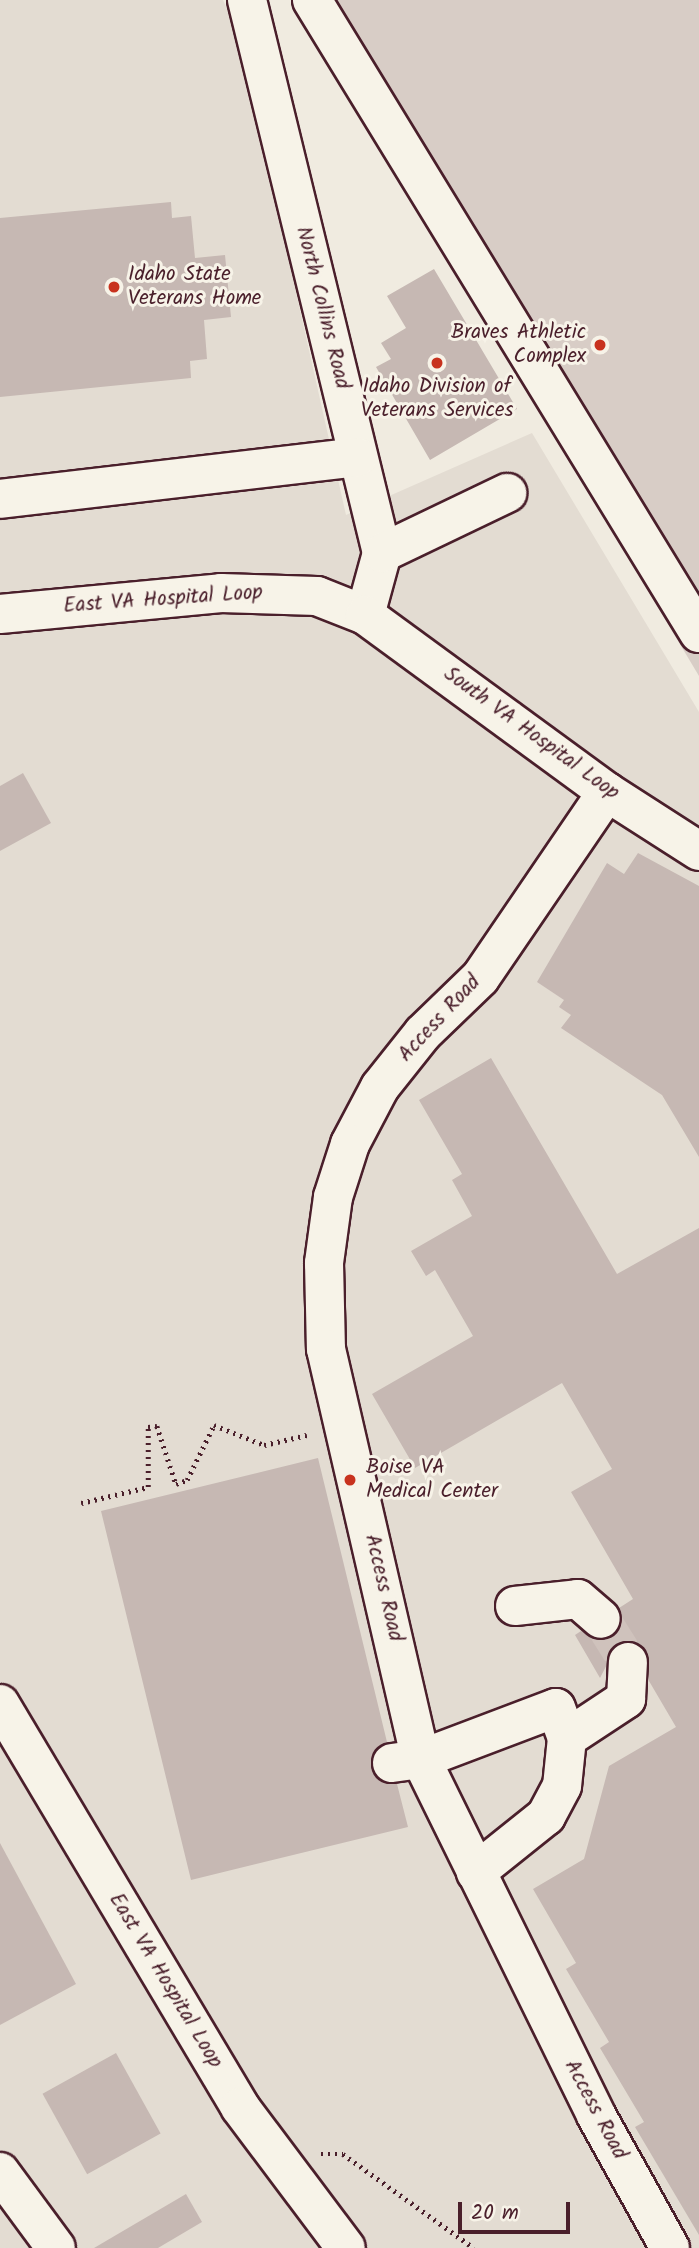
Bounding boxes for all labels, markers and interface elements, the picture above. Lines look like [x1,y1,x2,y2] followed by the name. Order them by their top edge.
[290,224,354,392] street label: North Collins Road
[128,262,261,312] place label: Idaho State Veterans Home
[106,279,122,295] marker: Idaho State Veterans Home
[451,320,586,370] place label: Braves Athletic Complex
[592,337,608,353] marker: Braves Athletic Complex
[429,355,445,371] marker: Idaho Division of Veterans Services
[361,374,513,424] place label: Idaho Division of Veterans Services
[63,580,263,620] street label: East VA Hospital Loop
[438,662,624,806] street label: South VA Hospital Loop
[394,970,486,1068] street label: Access Road
[366,1455,498,1505] place label: Boise VA Medical Center
[340,1470,360,1490] marker: Boise VA Medical Center
[358,1532,408,1644] street label: Access Road
[103,1889,227,2073] street label: East VA Hospital Loop
[558,2056,632,2164] street label: Access Road
[461,2188,573,2232] scale bar
[471,2197,519,2230] text: 20 m

